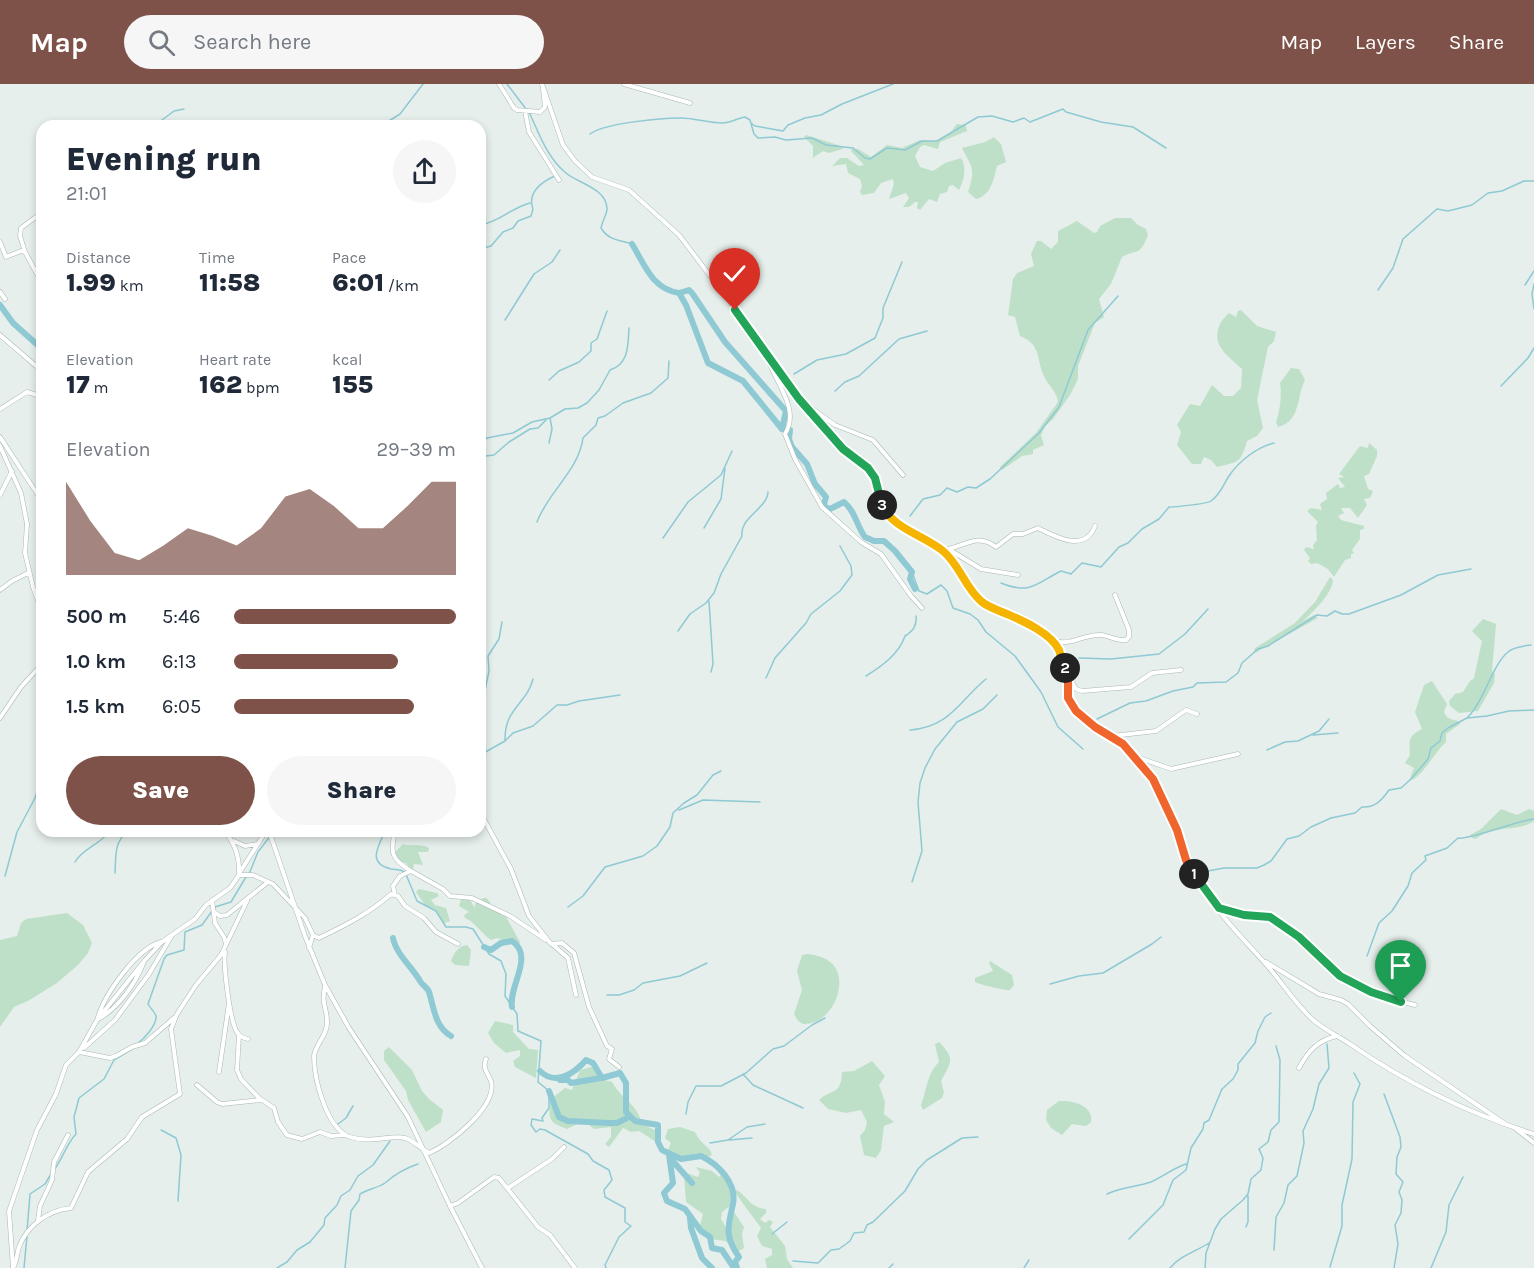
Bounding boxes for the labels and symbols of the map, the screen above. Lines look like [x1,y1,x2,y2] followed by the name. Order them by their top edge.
[709,248,760,310] pin
[867,490,897,520] pin: 3
[1050,653,1080,683] pin: 2
[1179,859,1209,889] pin: 1
[1375,940,1426,1002] pin

